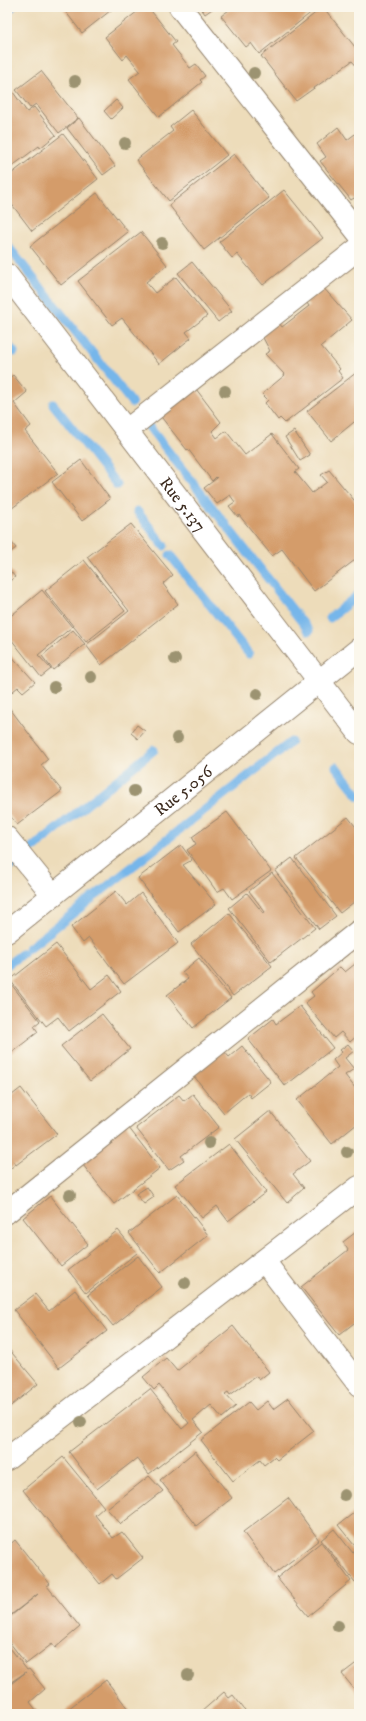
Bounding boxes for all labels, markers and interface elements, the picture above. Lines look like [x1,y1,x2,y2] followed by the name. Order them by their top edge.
[154,473,210,537] street label: Rue 5.137
[150,760,218,821] street label: Rue 5.056

